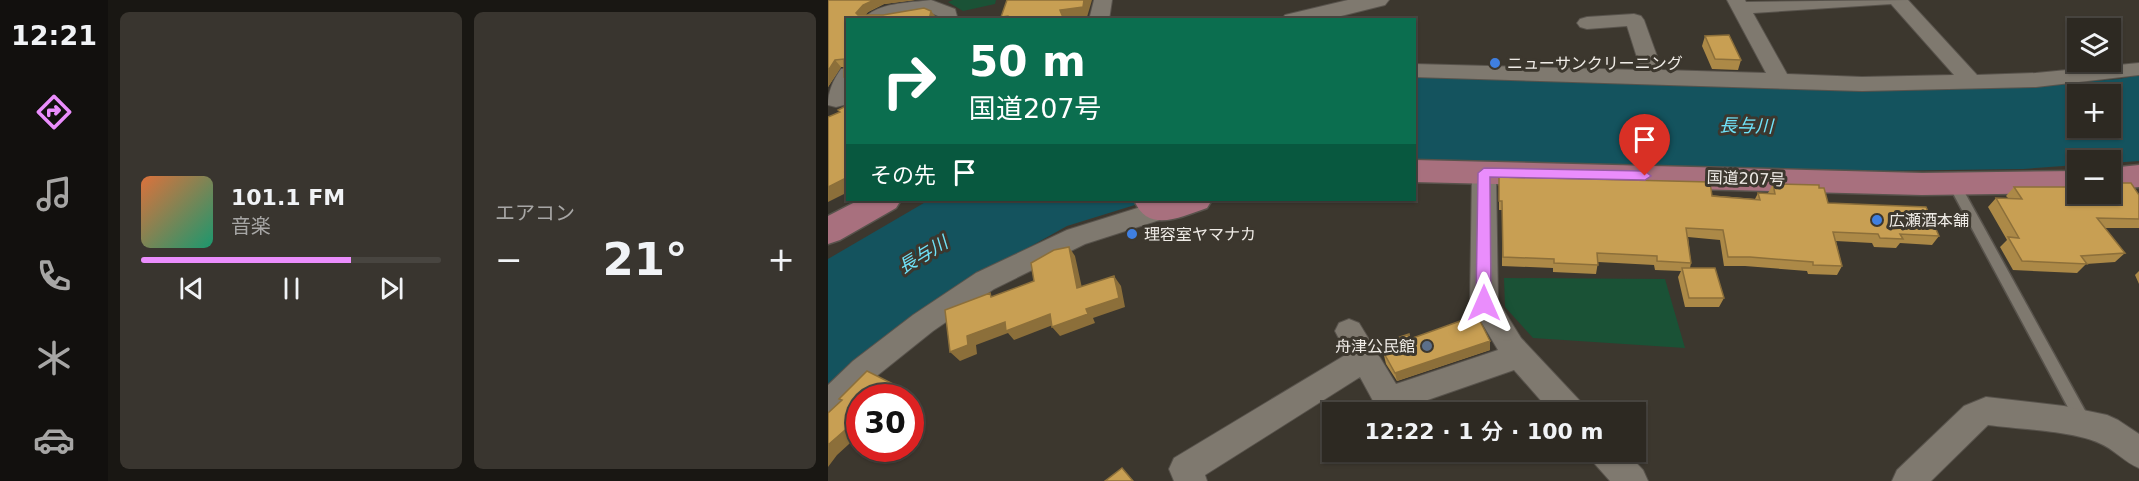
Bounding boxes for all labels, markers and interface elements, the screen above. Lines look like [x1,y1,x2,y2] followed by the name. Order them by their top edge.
[2067,18,2121,204] map controls
[2067,18,2121,72] button: layers
[11,20,97,51] text: 12:21
[969,37,1086,86] text: 50 m
[870,42,948,120] icon: right
[1507,54,1683,73] place label: ニューサンクリーニング
[1488,56,1502,70] marker: ニューサンクリーニング
[2067,84,2121,138] button: +
[33,91,75,133] icon: directions
[969,93,1102,124] text: 国道207号
[1619,114,1670,176] pin
[1719,115,1775,137] water label: 長与川
[1628,123,1661,156] icon: arrive
[2067,150,2121,204] button: −
[948,156,981,189] icon: arrive
[870,163,936,188] text: その先
[1706,168,1786,189] street label: 国道207号
[33,173,75,215] icon: music
[231,185,345,210] text: 101.1 FM
[495,201,575,225] text: エアコン
[1889,211,1969,230] place label: 広瀬酒本舗
[1870,213,1884,227] marker: 広瀬酒本舗
[231,214,271,238] text: 音楽
[1144,225,1256,244] place label: 理容室ヤマナカ
[1125,227,1139,241] marker: 理容室ヤマナカ
[894,231,953,277] water label: 長与川
[602,233,688,286] text: 21°
[495,240,523,279] text: −
[767,240,795,279] text: +
[33,255,75,297] icon: phone
[1452,271,1516,335] position arrow
[175,272,208,305] icon: previous
[275,272,308,305] icon: pause
[375,272,408,305] icon: next
[33,337,75,379] icon: climate
[1335,337,1415,356] place label: 舟津公民館
[1420,339,1434,353] marker: 舟津公民館
[846,384,924,462] speed limit sign: 30
[33,419,75,461] icon: car
[1365,419,1603,444] text: 12:22 · 1 分 · 100 m

